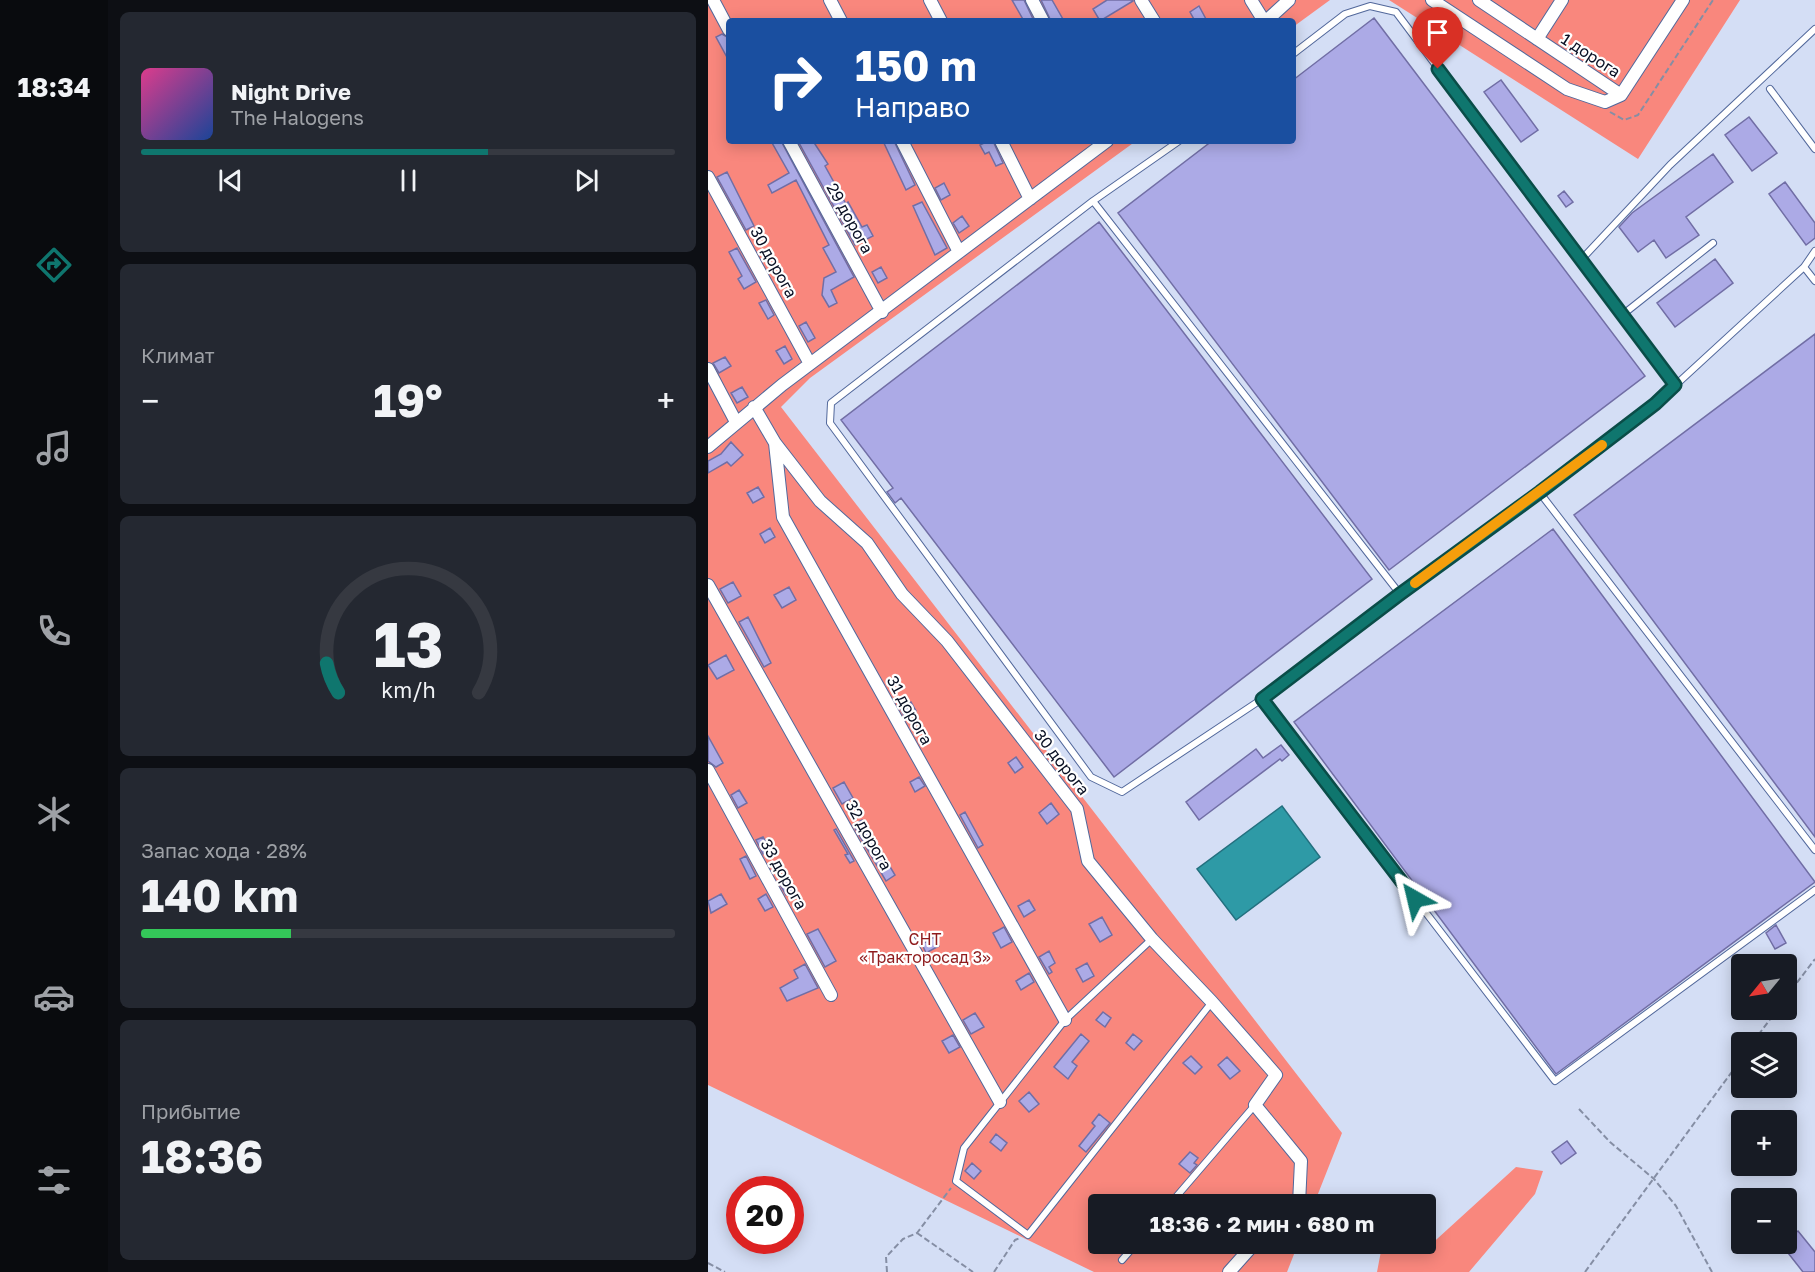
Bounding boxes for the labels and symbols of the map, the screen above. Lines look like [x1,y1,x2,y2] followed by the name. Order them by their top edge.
[1412,7,1463,69] pin
[1558,28,1624,82] street label: 1 дорога
[822,179,878,257] street label: 29 дорога
[746,223,802,301] street label: 30 дорога
[883,672,937,748] street label: 31 дорога
[1030,725,1094,799] street label: 30 дорога
[841,796,897,874] street label: 32 дорога
[756,835,812,913] street label: 33 дорога
[1383,867,1447,931] position arrow
[859,929,991,967] park label: СНТ «Тракторосад 3»
[1731,954,1797,1020] north arrow
[726,1176,804,1254] speed limit sign: 20

